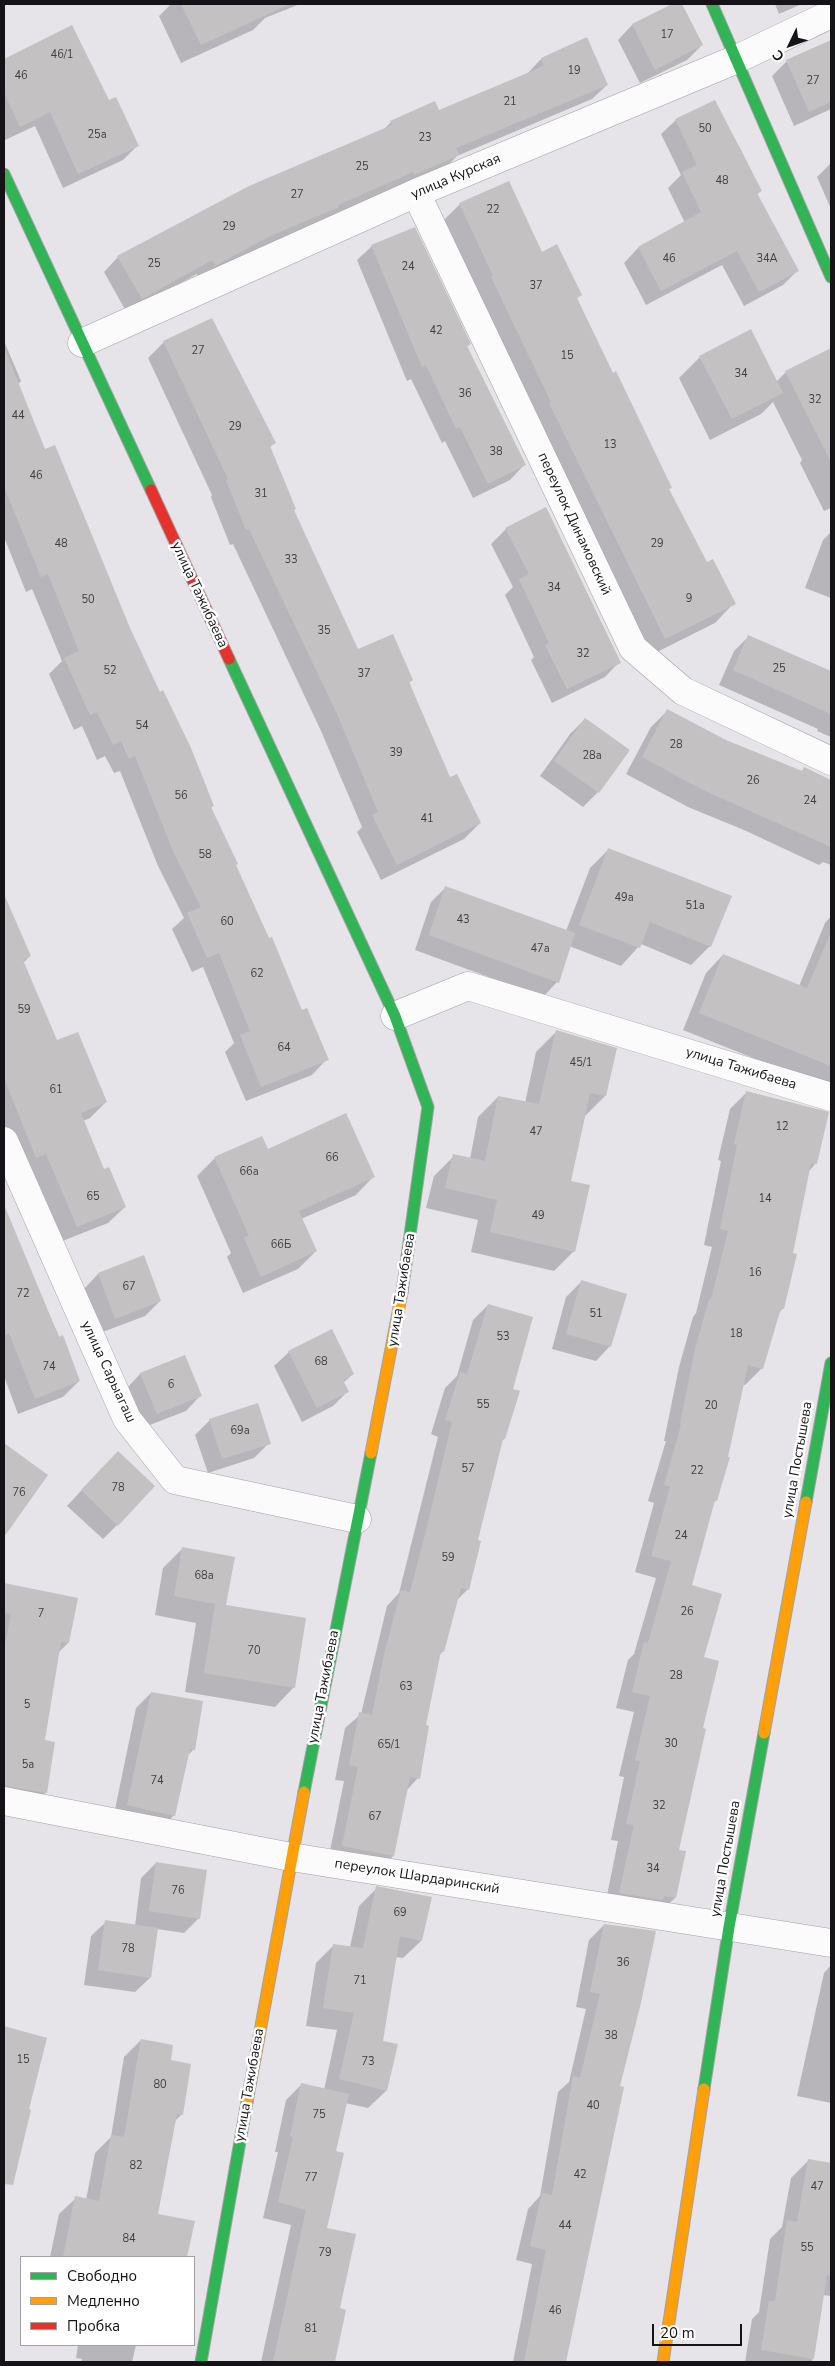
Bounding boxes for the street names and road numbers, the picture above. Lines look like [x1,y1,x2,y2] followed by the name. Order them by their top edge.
[409,151,503,203] street label: улица Курская
[534,450,614,598] street label: переулок Динамовский
[167,539,231,651] street label: улица Тажибаева
[684,1044,798,1094] street label: улица Тажибаева
[385,1232,419,1348] street label: улица Тажибаева
[77,1318,139,1426] street label: улица Сарыагаш
[779,1400,817,1520] street label: улица Постышева
[305,1629,343,1745] street label: улица Тажибаева
[707,1799,745,1919] street label: улица Постышева
[333,1856,501,1898] street label: переулок Шардаринский
[232,2027,268,2143] street label: улица Тажибаева

